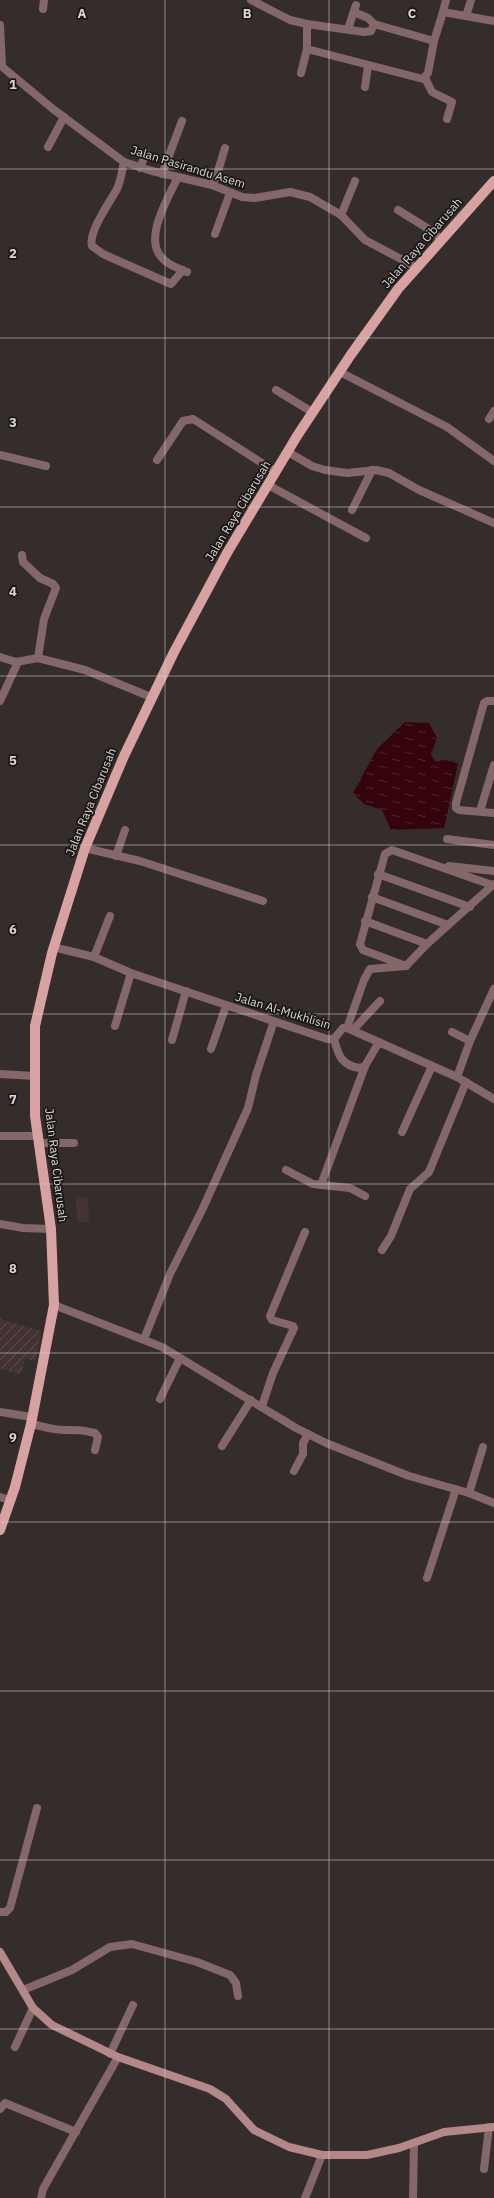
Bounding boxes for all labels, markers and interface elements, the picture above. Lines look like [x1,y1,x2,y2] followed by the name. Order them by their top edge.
[78,5,87,22] text: A
[243,5,252,22] text: B
[408,5,417,22] text: C
[9,76,17,93] text: 1
[129,142,247,191] street label: Jalan Pasirandu Asem
[378,194,465,291] street label: Jalan Raya Cibarusah
[9,245,17,262] text: 2
[9,414,17,431] text: 3
[202,458,274,564] street label: Jalan Raya Cibarusah
[9,583,17,600] text: 4
[62,746,119,858] street label: Jalan Raya Cibarusah
[9,752,17,769] text: 5
[9,921,17,938] text: 6
[234,989,333,1032] street label: Jalan Al-Mukhlisin
[9,1091,17,1108] text: 7
[42,1107,71,1223] street label: Jalan Raya Cibarusah
[9,1260,17,1277] text: 8
[9,1429,17,1446] text: 9

